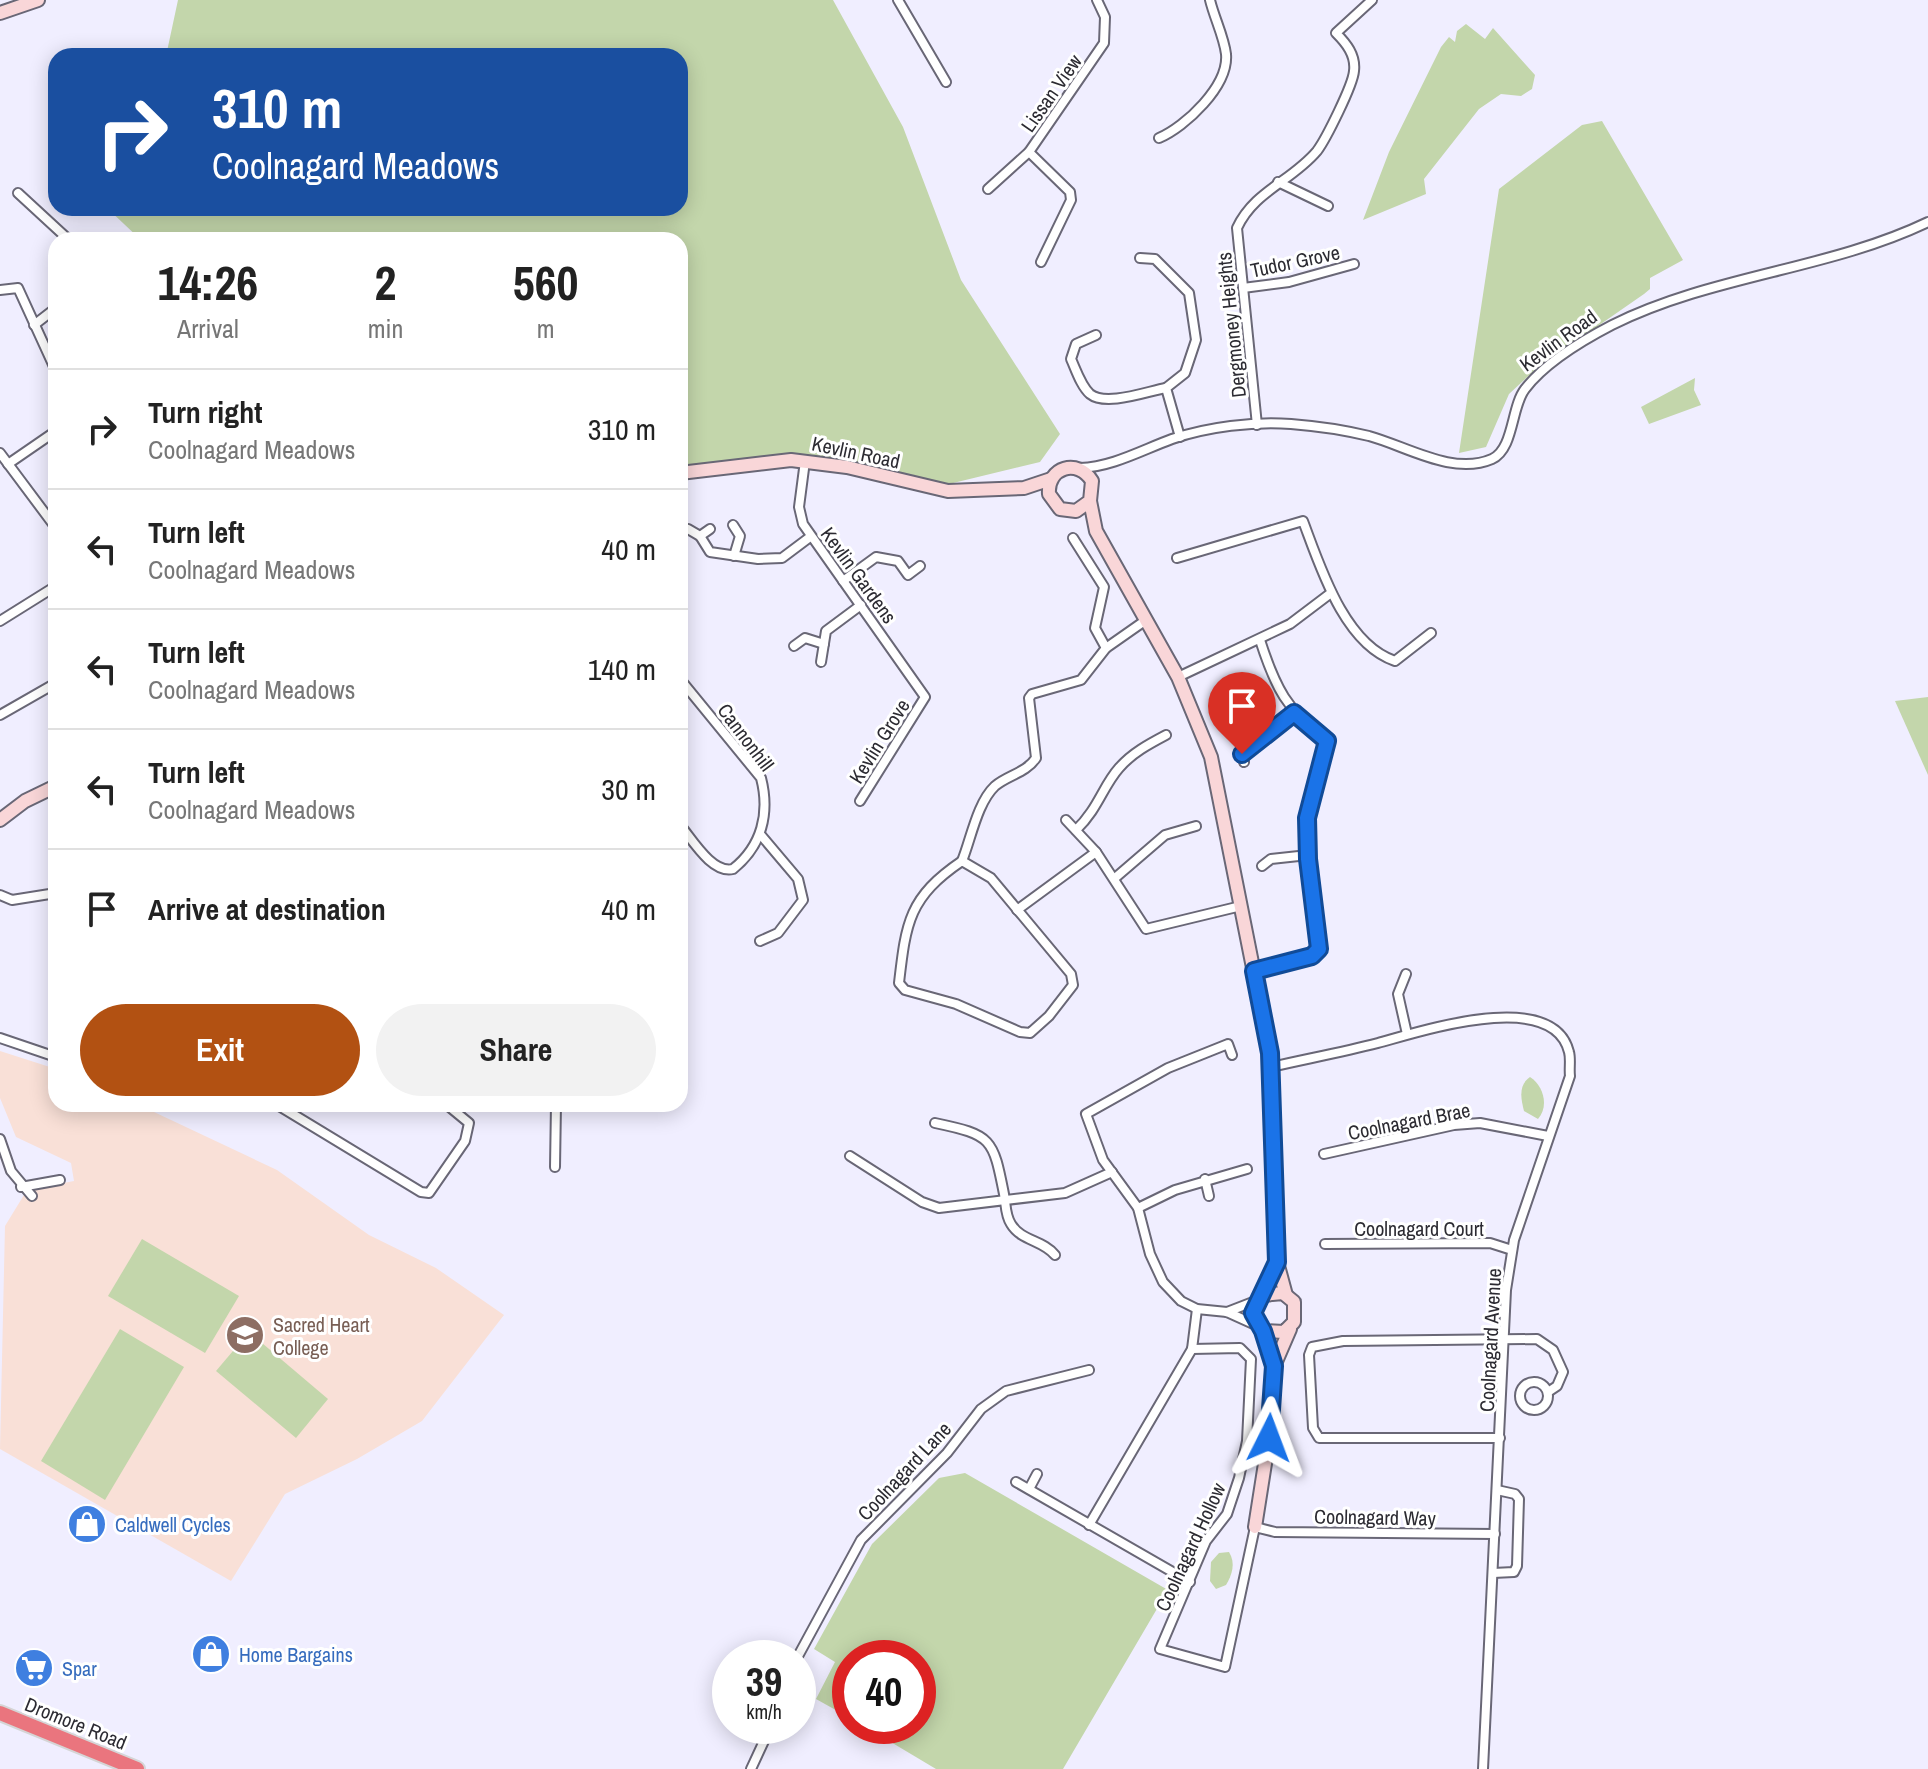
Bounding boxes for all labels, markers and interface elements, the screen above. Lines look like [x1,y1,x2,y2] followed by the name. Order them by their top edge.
[1014,49,1088,137] street label: Lissan View
[212,70,342,145] text: 310 m
[80,80,184,184] icon: right
[212,142,499,190] text: Coolnagard Meadows
[1248,238,1342,284] street label: Tudor Grove
[158,250,258,315] text: 14:26
[375,250,396,315] text: 2
[513,250,578,315] text: 560
[1210,251,1252,399] street label: Dergmoney Heights
[1514,303,1602,377] street label: Kevlin Road
[177,311,239,346] text: Arrival
[368,311,403,346] text: min
[537,311,555,346] text: m
[148,392,262,432] text: Turn right
[80,407,124,451] icon: right
[588,409,656,449] text: 310 m
[809,430,903,474] street label: Kevlin Road
[148,432,355,467] text: Coolnagard Meadows
[148,512,245,552] text: Turn left
[815,521,903,629] street label: Kevlin Gardens
[80,527,124,571] icon: left
[601,529,656,569] text: 40 m
[148,552,355,587] text: Coolnagard Meadows
[148,632,245,672] text: Turn left
[80,647,124,691] icon: left
[588,649,656,689] text: 140 m
[148,672,355,707] text: Coolnagard Meadows
[1208,672,1276,754] pin
[1220,684,1264,728] icon: arrive
[842,694,916,788] street label: Kevlin Grove
[712,698,780,776] street label: Cannonhill
[148,752,245,792] text: Turn left
[80,767,124,811] icon: left
[601,769,656,809] text: 30 m
[148,792,355,827] text: Coolnagard Meadows
[80,887,124,931] icon: arrive
[148,889,386,929] text: Arrive at destination
[601,889,656,929] text: 40 m
[80,1004,360,1096] button: Exit
[376,1004,656,1096] button: Share
[1346,1096,1472,1146] street label: Coolnagard Brae
[1354,1215,1484,1242] street label: Coolnagard Court
[1473,1268,1507,1412] street label: Coolnagard Avenue
[273,1311,370,1361] place label: Sacred Heart College
[224,1314,266,1356] school or university icon: Sacred Heart College
[1227,1396,1311,1480] position arrow
[851,1416,957,1526] street label: Coolnagard Lane
[1148,1478,1232,1615] street label: Coolnagard Hollow
[1314,1502,1437,1532] street label: Coolnagard Way
[66,1503,108,1545] shop icon: Caldwell Cycles
[115,1511,231,1538] place label: Caldwell Cycles
[190,1633,232,1675] shop icon: Home Bargains
[832,1640,936,1744] speed limit sign: 40
[239,1641,353,1668] place label: Home Bargains
[13,1647,55,1689] supermarket icon: Spar
[62,1655,97,1682] place label: Spar
[746,1655,782,1708] text: 39
[21,1690,131,1756] street label: Dromore Road
[746,1698,782,1725] text: km/h

